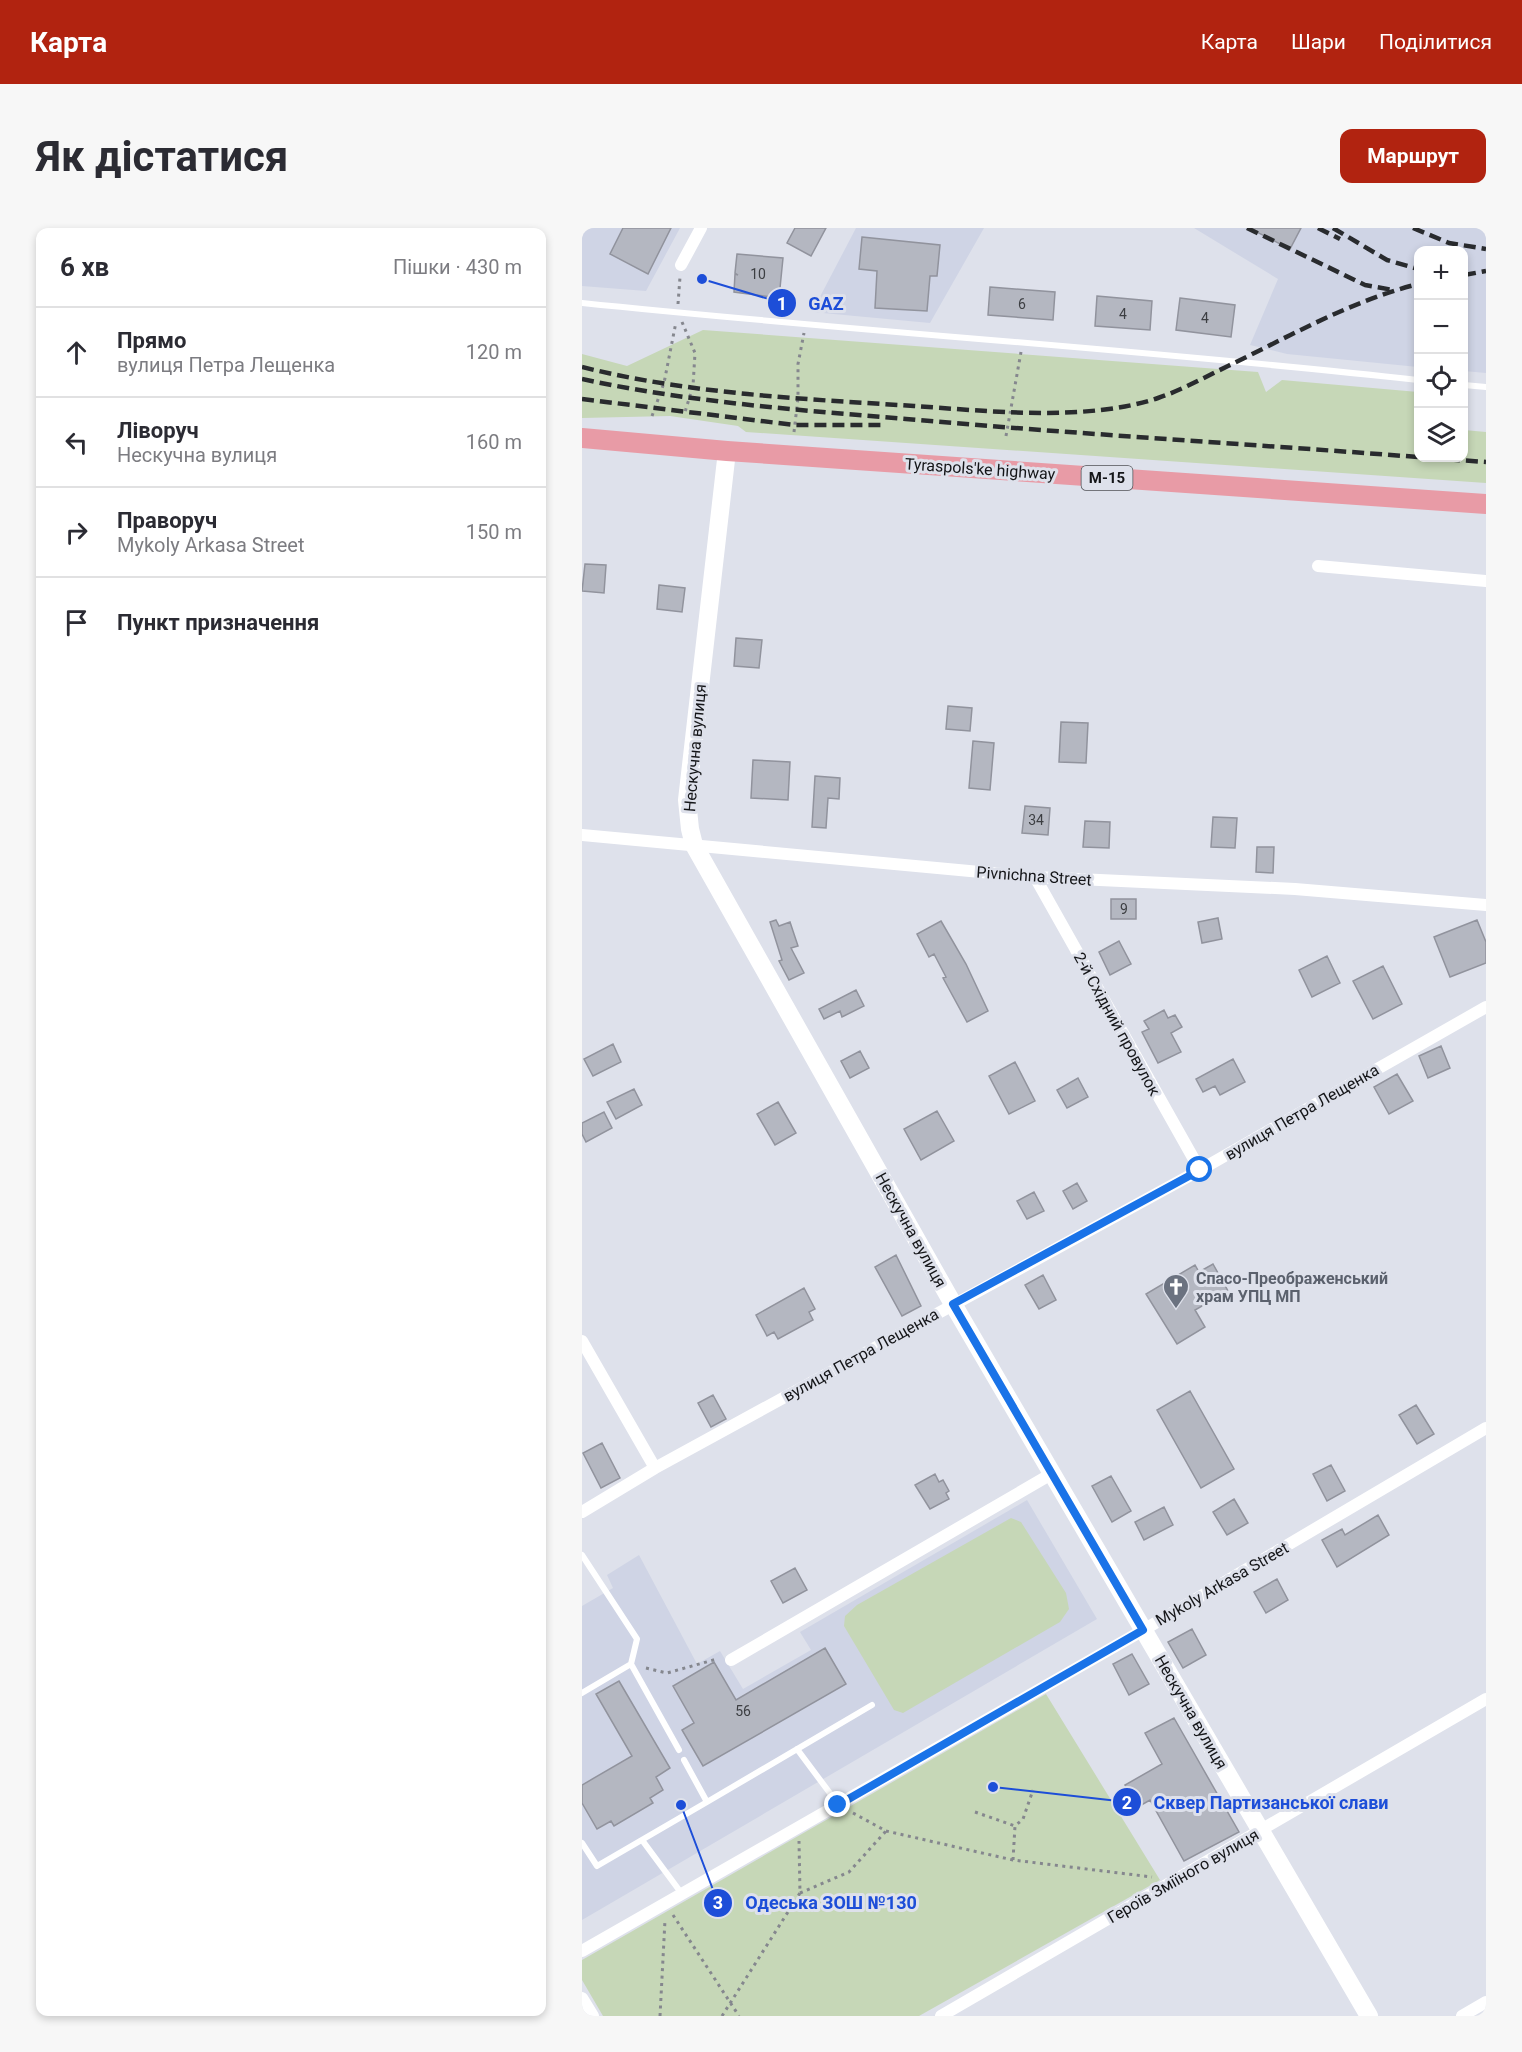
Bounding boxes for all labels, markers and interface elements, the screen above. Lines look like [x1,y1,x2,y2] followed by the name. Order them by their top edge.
[30,26,107,59] text: Карта
[1201,30,1258,54] text: Карта
[1291,30,1346,54] text: Шари
[1379,30,1492,54] text: Поділитися
[1340,129,1486,183] button: Маршрут
[36,132,288,181] text: Як дістатися
[1414,246,1468,462] map controls
[1414,246,1468,300] button: +
[60,252,109,282] text: 6 хв
[393,255,522,279] text: Пішки · 430 m
[750,266,766,282] house number: 10
[767,285,856,321] callout: GAZ
[777,293,787,314] text: 1
[808,293,844,314] text: GAZ
[1018,296,1026,312] house number: 6
[1414,300,1468,354] button: −
[1119,306,1127,322] house number: 4
[1201,310,1209,326] house number: 4
[117,328,186,353] text: Прямо
[60,336,93,369] icon: ahead
[466,340,522,364] text: 120 m
[117,353,335,377] text: вулиця Петра Лещенка
[1414,354,1468,408] button: locate
[1414,408,1468,462] button: layers
[117,418,199,443] text: Ліворуч
[60,426,93,459] icon: left
[466,430,522,454] text: 160 m
[117,443,277,467] text: Нескучна вулиця
[904,454,1056,484] street label: Tyraspols'ke highway
[1082,466,1132,490] road number: М-15
[117,508,217,533] text: Праворуч
[60,516,93,549] icon: right
[466,520,522,544] text: 150 m
[117,533,305,557] text: Mykoly Arkasa Street
[60,606,93,639] icon: arrive
[117,610,319,635] text: Пункт призначення
[680,683,710,813] street label: Нескучна вулиця
[1028,812,1044,828] house number: 34
[976,862,1092,890] street label: Pivnichna Street
[1120,901,1128,917] house number: 9
[1070,949,1164,1099] street label: 2-й Східний провулок
[1222,1060,1382,1164] street label: вулиця Петра Лещенка
[1186,1156,1212,1182] route start
[872,1169,950,1291] street label: Нескучна вулиця
[1196,1269,1388,1306] place label: Спасо-Преображенський храм УПЦ МП
[1161,1272,1191,1310] church icon: Спасо-Преображенський храм УПЦ МП
[780,1304,942,1406] street label: вулиця Петра Лещенка
[1152,1538,1292,1630] street label: Mykoly Arkasa Street
[1151,1652,1231,1772] street label: Нескучна вулиця
[735,1703,751,1719] house number: 56
[1112,1784,1401,1820] callout: Сквер Партизанської слави
[824,1791,850,1817] route end
[1122,1792,1132,1813] text: 2
[1153,1792,1389,1813] text: Сквер Партизанської слави
[1104,1825,1262,1927] street label: Героїв Зміїного вулиця
[703,1885,929,1921] callout: Одеська ЗОШ №130
[713,1892,723,1913] text: 3
[745,1892,917,1913] text: Одеська ЗОШ №130

